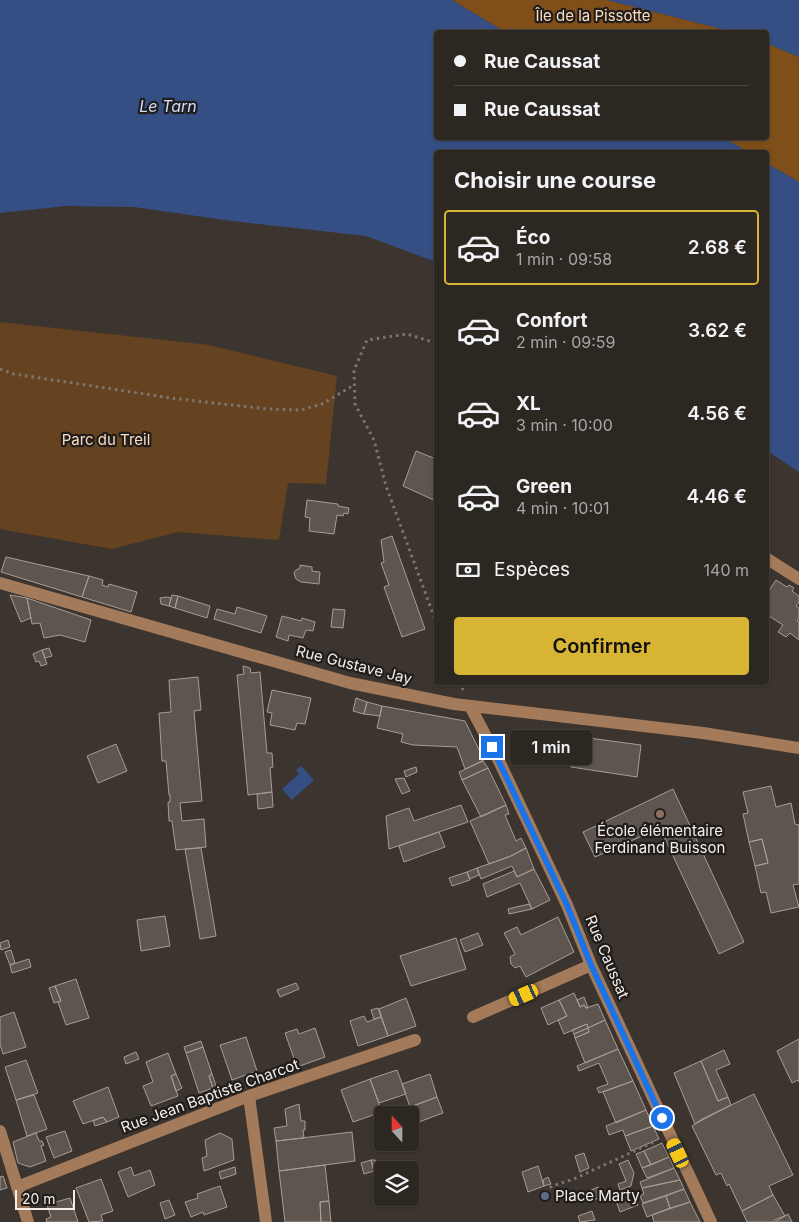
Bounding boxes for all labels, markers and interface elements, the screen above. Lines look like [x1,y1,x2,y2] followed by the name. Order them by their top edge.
[534,6,651,25] park label: Île de la Pissotte
[484,50,600,73] text: Rue Caussat
[139,96,197,116] water label: Le Tarn
[484,98,600,121] text: Rue Caussat
[454,167,656,193] text: Choisir une course
[456,225,501,270] icon: car
[516,226,550,249] text: Éco
[688,236,747,259] text: 2.68 €
[516,249,612,269] text: 1 min · 09:58
[456,308,501,353] icon: car
[516,309,587,332] text: Confort
[688,319,747,342] text: 3.62 €
[516,332,615,352] text: 2 min · 09:59
[456,391,501,436] icon: car
[516,392,541,415] text: XL
[687,402,747,425] text: 4.56 €
[516,415,613,435] text: 3 min · 10:00
[62,430,150,449] park label: Parc du Treil
[456,474,501,519] icon: car
[516,475,572,498] text: Green
[686,485,747,508] text: 4.46 €
[516,498,610,518] text: 4 min · 10:01
[454,556,482,584] icon: cash
[494,558,570,581] text: Espèces
[704,560,749,580] text: 140 m
[454,617,749,675] button: Confirmer
[294,641,415,688] street label: Rue Gustave Jay
[510,730,592,764] callout: 1 min
[481,736,503,758] route end
[531,737,571,757] text: 1 min
[654,808,666,820] marker: École élémentaire Ferdinand Buisson
[595,821,725,857] place label: École élémentaire Ferdinand Buisson
[581,912,634,1002] street label: Rue Caussat
[507,982,540,1008] car
[118,1054,302,1137] street label: Rue Jean Baptiste Charcot
[374,1106,419,1151] north arrow
[374,1106,419,1206] map controls
[651,1107,673,1129] route start
[664,1136,691,1170] car
[374,1161,419,1206] button: layers
[555,1186,640,1205] place label: Place Marty
[15,1187,75,1210] scale bar
[22,1190,56,1207] text: 20 m
[539,1190,551,1202] marker: Place Marty

